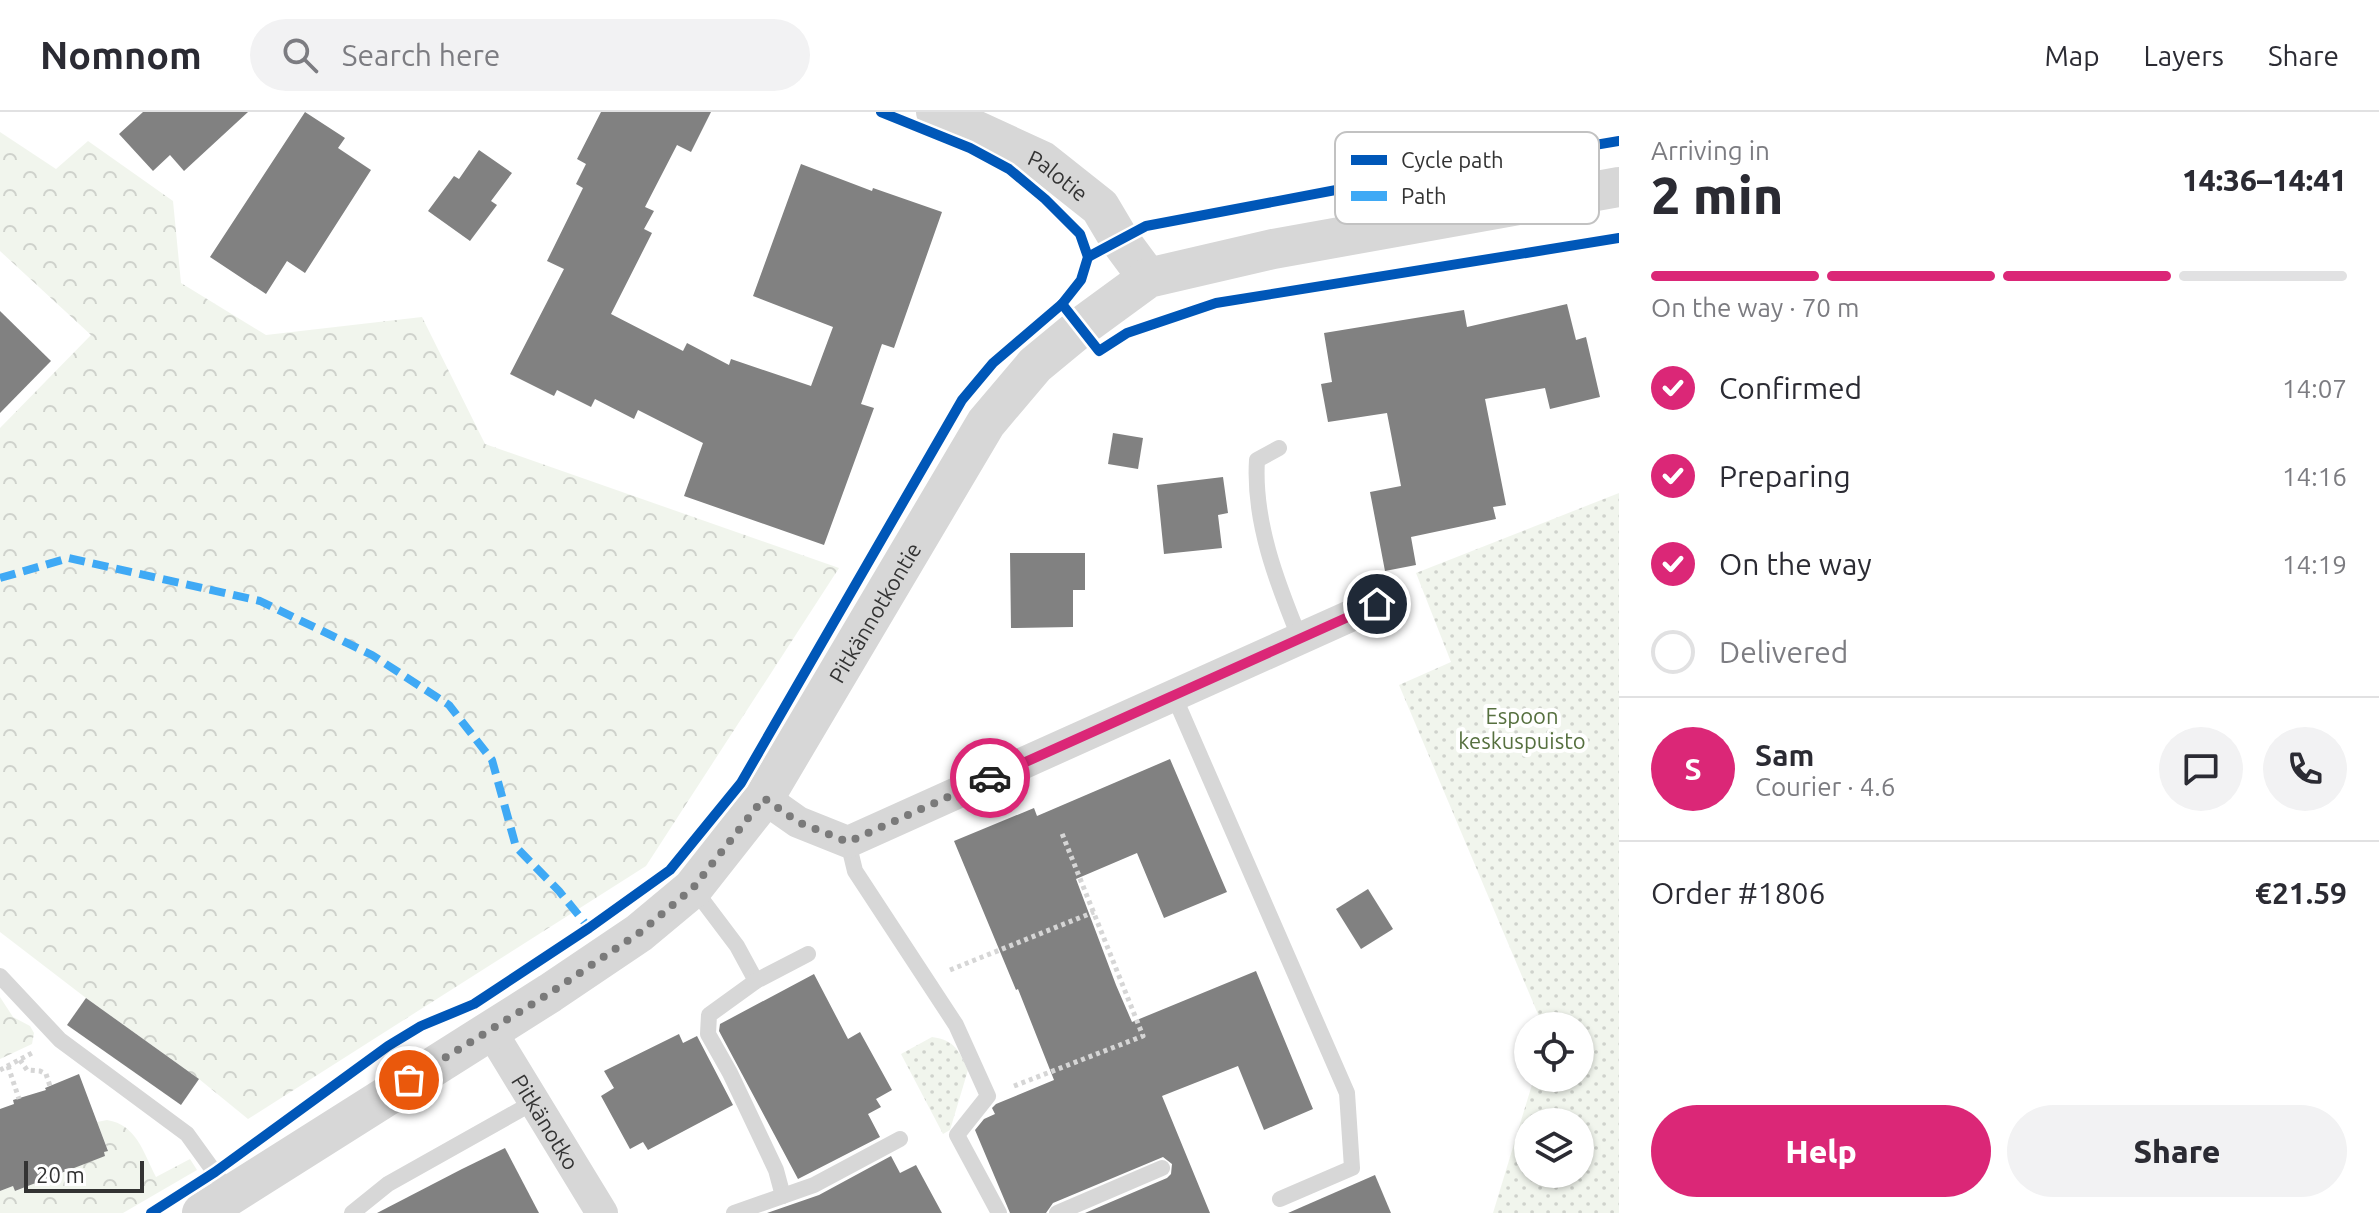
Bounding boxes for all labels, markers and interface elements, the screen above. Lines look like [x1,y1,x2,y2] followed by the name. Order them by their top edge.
[250,19,810,91] search box
[278,33,322,77] icon: search
[40,34,202,76] text: Nomnom
[342,38,500,72] text: Search here
[2044,40,2100,71] text: Map
[2144,40,2224,71] text: Layers
[2268,40,2339,71] text: Share
[1335,132,1599,224] legend
[1651,136,1770,165] text: Arriving in
[1025,144,1093,205] street label: Palotie
[1401,147,1504,172] text: Cycle path
[2182,163,2347,197] text: 14:36–14:41
[1651,166,1783,224] text: 2 min
[1401,183,1446,208] text: Path
[1651,293,1859,322] text: On the way · 70 m
[1651,366,1695,410] icon: check
[1719,371,1862,405] text: Confirmed
[2282,374,2347,403] text: 14:07
[1651,454,1695,498] icon: check
[1719,459,1851,493] text: Preparing
[2282,462,2347,491] text: 14:16
[823,538,925,687] street label: Pitkännotkontie
[1651,542,1695,586] icon: check
[1719,547,1872,581] text: On the way
[2282,550,2347,579] text: 14:19
[1343,570,1411,638] pin
[1355,582,1399,626] icon: home
[1719,635,1848,669] text: Delivered
[1458,703,1586,753] park label: Espoon keskuspuisto
[2159,727,2243,811] button: chat
[2263,727,2347,811] button: phone
[950,738,1030,818] courier
[1755,738,1814,772] text: Sam
[1684,752,1702,786] text: S
[968,756,1012,800] icon: car
[1755,772,1895,801] text: Courier · 4.6
[1651,876,1825,910] text: Order #1806
[2255,876,2347,910] text: €21.59
[1514,1012,1594,1188] map controls
[1514,1012,1594,1092] button: locate
[375,1046,443,1114] pin
[387,1058,431,1102] icon: bag
[508,1069,585,1174] street label: Pitkänotko
[1651,1105,1991,1197] button: Help
[2007,1105,2347,1197] button: Share
[1514,1108,1594,1188] button: layers
[24,1157,144,1193] scale bar
[36,1162,85,1187] text: 20 m

